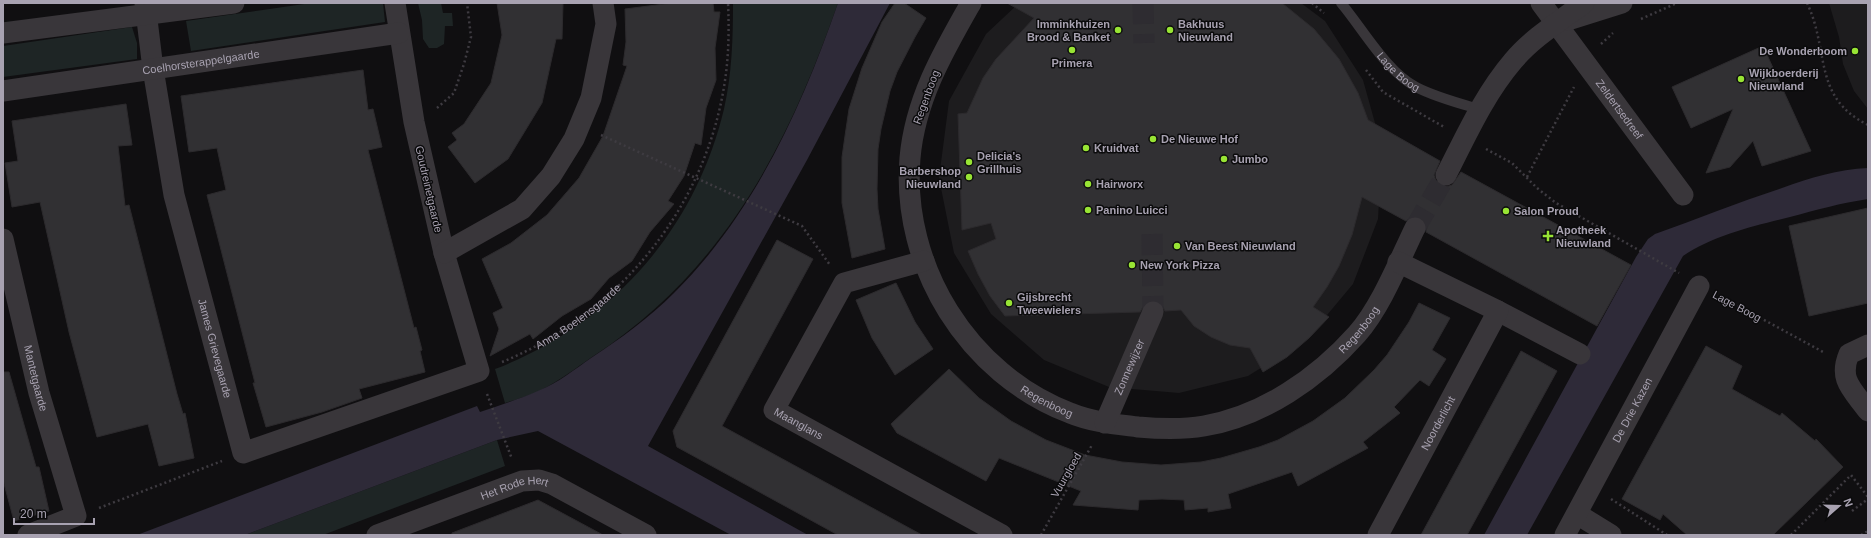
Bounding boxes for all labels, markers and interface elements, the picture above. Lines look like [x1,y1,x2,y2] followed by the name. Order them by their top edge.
[1027,18,1110,43] place label: Imminkhuizen Brood & Banket
[1178,18,1233,43] place label: Bakhuus Nieuwland
[1113,25,1123,35] marker: Imminkhuizen Brood & Banket
[1165,25,1175,35] marker: Bakhuus Nieuwland
[1067,45,1077,55] marker: Primera
[1759,45,1847,57] place label: De Wonderboom
[1850,46,1860,56] marker: De Wonderboom
[142,48,260,77] street label: Coelhorsterappelgaarde
[1375,50,1422,94] street label: Lage Boog
[1052,57,1093,69] place label: Primera
[1749,67,1819,92] place label: Wijkboerderij Nieuwland
[911,68,941,126] street label: Regenboog
[1736,74,1746,84] marker: Wijkboerderij Nieuwland
[1594,77,1646,142] street label: Zeldertsedreef
[1161,133,1238,145] place label: De Nieuwe Hof
[1148,134,1158,144] marker: De Nieuwe Hof
[1094,142,1139,154] place label: Kruidvat
[1081,143,1091,153] marker: Kruidvat
[413,144,445,234] street label: Goudreinetgaarde
[977,150,1022,175] place label: Delicia's Grillhuis
[1232,153,1268,165] place label: Jumbo
[1219,154,1229,164] marker: Jumbo
[964,157,974,167] marker: Delicia's Grillhuis
[899,165,961,190] place label: Barbershop Nieuwland
[964,172,974,182] marker: Barbershop Nieuwland
[1096,178,1144,190] place label: Hairworx
[1083,179,1093,189] marker: Hairworx
[1096,204,1168,216] place label: Panino Luicci
[1083,205,1093,215] marker: Panino Luicci
[1514,205,1579,217] place label: Salon Proud
[1501,206,1511,216] marker: Salon Proud
[1556,224,1611,249] place label: Apotheek Nieuwland
[1543,231,1553,241] marker: Apotheek Nieuwland
[1185,240,1296,252] place label: Van Beest Nieuwland
[1172,241,1182,251] marker: Van Beest Nieuwland
[1140,259,1221,271] place label: New York Pizza
[1127,260,1137,270] marker: New York Pizza
[533,281,623,351] street label: Anna Boelensgaarde
[1711,288,1763,324] street label: Lage Boog
[1017,291,1081,316] place label: Gijsbrecht Tweewielers
[196,297,234,399] street label: James Grievegaarde
[1004,298,1014,308] marker: Gijsbrecht Tweewielers
[1336,304,1381,356] street label: Regenboog
[1112,337,1147,397] street label: Zonnewijzer
[22,344,50,413] street label: Mantetgaarde
[1610,376,1655,444] street label: De Drie Kazen
[1018,383,1074,419] street label: Regenboog
[1419,394,1457,452] street label: Noorderlicht
[772,405,826,442] street label: Maanglans
[1048,450,1084,500] street label: Vuurgloed
[479,474,550,502] street label: Het Rode Hert
[1819,486,1859,526] north arrow
[1841,497,1855,508] text: N
[14,500,94,526] scale bar
[20,507,47,521] text: 20 m

